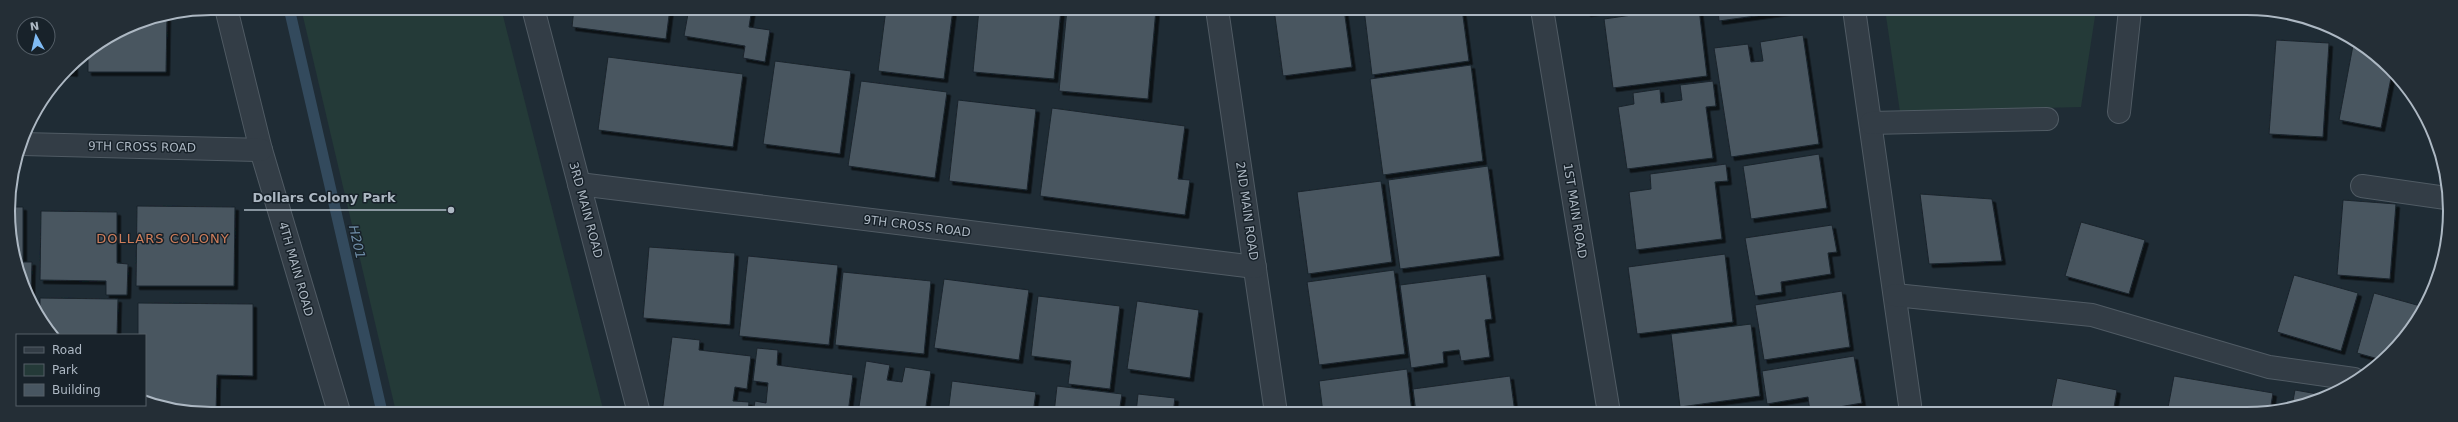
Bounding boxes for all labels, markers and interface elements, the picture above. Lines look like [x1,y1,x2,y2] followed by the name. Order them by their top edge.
[16,16,56,56] north arrow
[29,20,40,34] text: N
[88,139,196,155] street label: 9TH CROSS ROAD
[566,160,606,260] street label: 3RD MAIN ROAD
[1233,161,1261,261] street label: 2ND MAIN ROAD
[1561,162,1589,260] street label: 1ST MAIN ROAD
[244,185,403,210] callout: Dollars Colony Park
[252,190,396,205] text: Dollars Colony Park
[863,212,971,240] street label: 9TH CROSS ROAD
[276,220,316,318] street label: 4TH MAIN ROAD
[346,223,368,261] water label: H201
[96,231,230,246] district label: DOLLARS COLONY
[16,334,146,406] legend
[52,343,82,357] text: Road
[52,363,78,377] text: Park
[52,383,101,397] text: Building

